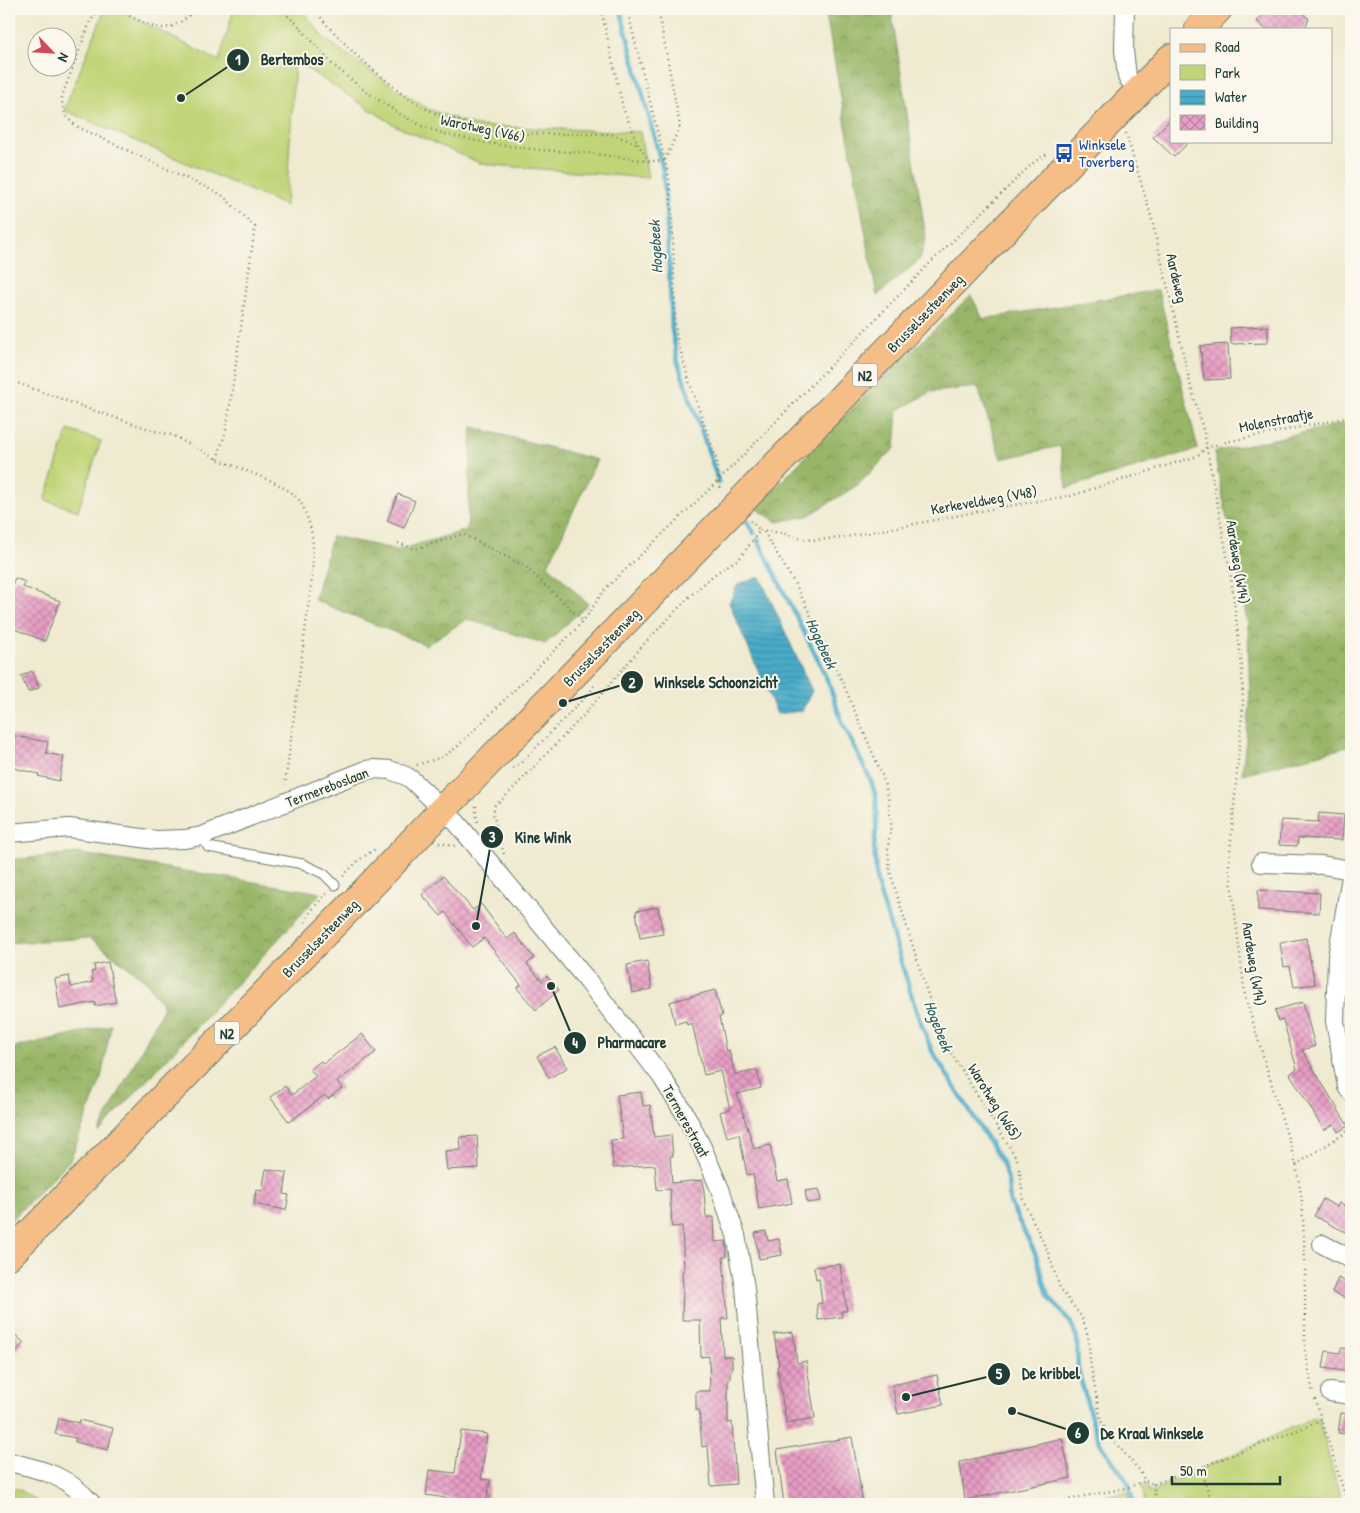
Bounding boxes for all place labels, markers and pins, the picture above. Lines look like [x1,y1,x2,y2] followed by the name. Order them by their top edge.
[226,44,333,75] callout: Bertembos
[1079,134,1135,172] place label: Winksele Toverberg
[1053,142,1075,164] bus stop icon: Winksele Toverberg
[619,667,788,698] callout: Winksele Schoonzicht
[480,821,581,852] callout: Kine Wink
[562,1027,676,1058] callout: Pharmacare
[987,1358,1090,1389] callout: De kribbel
[1065,1418,1213,1449] callout: De Kraal Winksele

